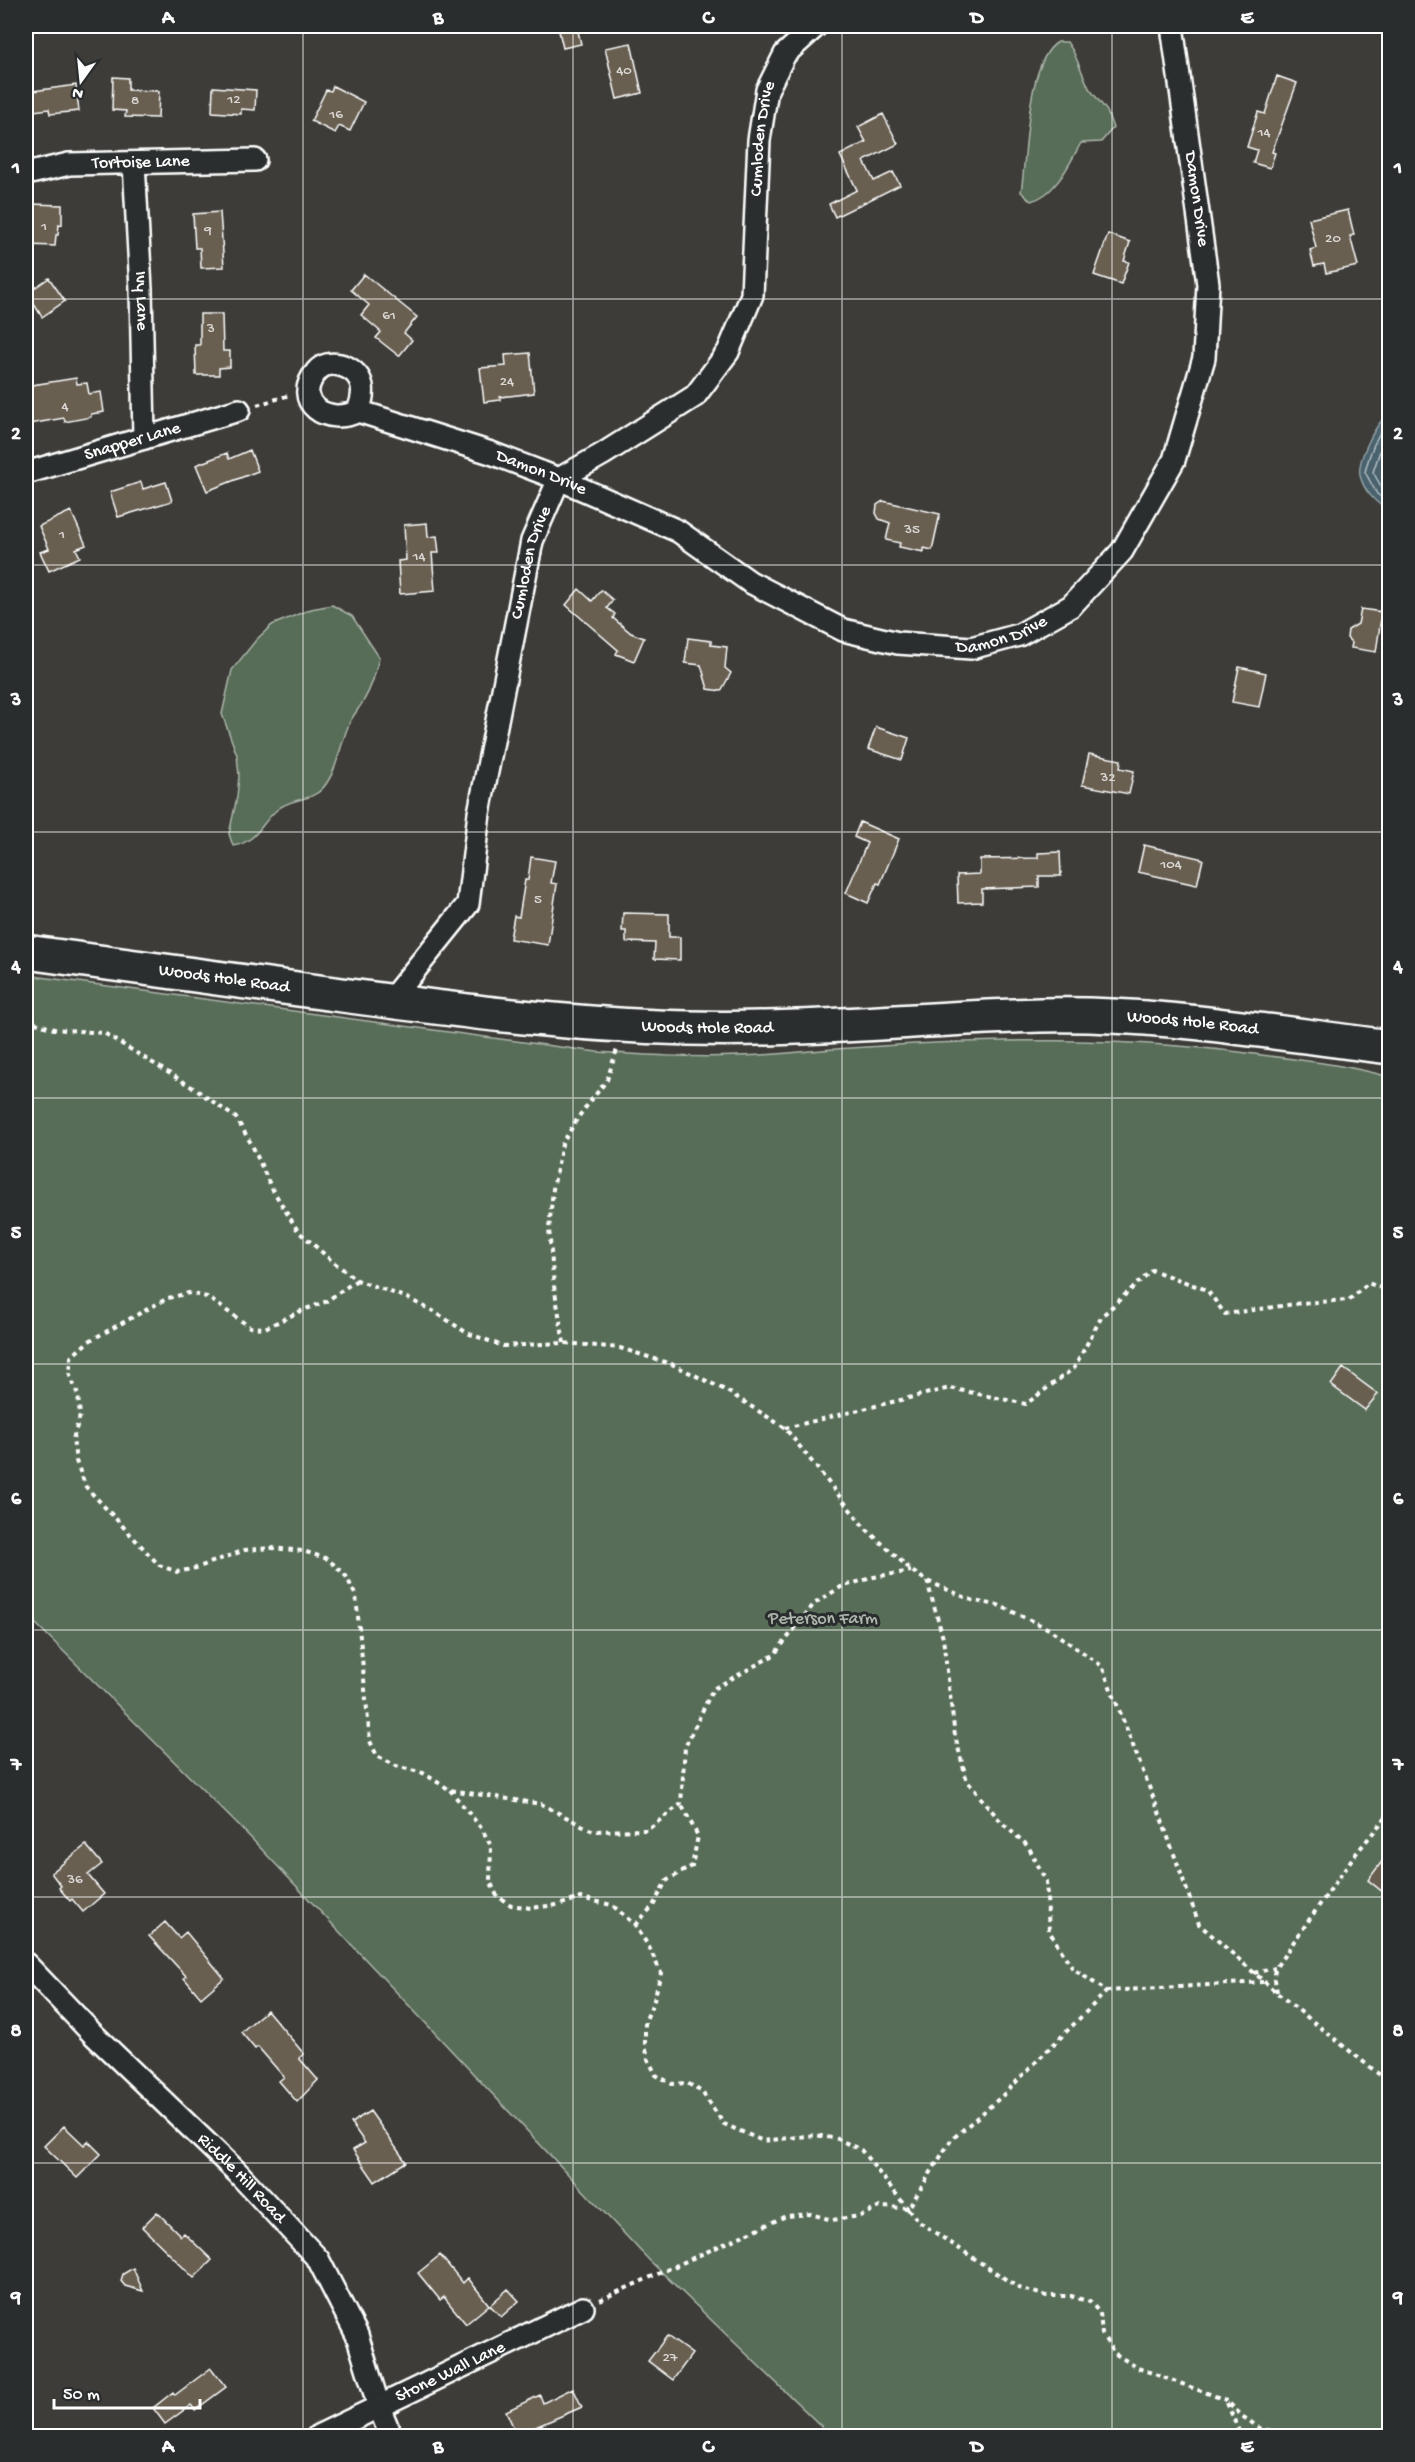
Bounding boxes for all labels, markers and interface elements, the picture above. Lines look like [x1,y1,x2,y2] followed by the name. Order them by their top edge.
[161,8,176,31] text: A
[432,8,444,31] text: B
[702,8,716,31] text: C
[968,8,984,31] text: D
[1241,8,1255,31] text: E
[51,51,111,111] north arrow
[616,62,632,80] house number: 40
[746,76,781,197] street label: Cumloden Drive
[70,81,86,103] text: N
[226,91,241,109] house number: 12
[131,92,139,110] house number: 8
[328,106,343,124] house number: 16
[1256,124,1271,142] house number: 14
[1179,149,1213,249] street label: Damon Drive
[91,151,191,174] street label: Tortoise Lane
[11,158,20,181] text: 1
[1393,158,1402,181] text: 1
[40,218,47,236] house number: 1
[203,222,212,240] house number: 9
[1325,230,1341,248] house number: 20
[130,270,152,332] street label: Ivy Lane
[382,307,396,325] house number: 61
[206,320,215,338] house number: 3
[500,373,514,391] house number: 24
[61,398,69,416] house number: 4
[82,417,184,466] street label: Snapper Lane
[11,424,21,447] text: 2
[1393,424,1403,447] text: 2
[492,445,591,501] street label: Damon Drive
[507,502,557,621] street label: Cumloden Drive
[903,521,920,539] house number: 35
[58,526,65,544] house number: 1
[411,548,426,566] house number: 14
[954,610,1052,659] street label: Damon Drive
[10,690,21,713] text: 3
[1392,690,1403,713] text: 3
[1099,769,1116,787] house number: 32
[1159,856,1182,874] house number: 104
[534,891,542,909] house number: 5
[10,957,21,980] text: 4
[1392,957,1403,980] text: 4
[157,960,292,998] street label: Woods Hole Road
[1126,1006,1261,1040] street label: Woods Hole Road
[641,1016,775,1039] street label: Woods Hole Road
[11,1223,22,1246] text: 5
[1393,1223,1404,1246] text: 5
[11,1489,22,1512] text: 6
[1393,1489,1404,1512] text: 6
[767,1609,878,1630] park label: Peterson Farm
[10,1755,23,1778] text: 7
[1392,1755,1405,1778] text: 7
[66,1871,83,1889] house number: 36
[11,2021,22,2044] text: 8
[1393,2021,1404,2044] text: 8
[193,2129,291,2229] street label: Riddle Hill Road
[10,2288,21,2311] text: 9
[1392,2288,1403,2311] text: 9
[392,2336,509,2407] street label: Stone Wall Lane
[662,2349,679,2367] house number: 27
[54,2372,200,2410] scale bar
[63,2385,100,2406] text: 50 m
[161,2437,176,2460] text: A
[432,2437,444,2460] text: B
[702,2437,716,2460] text: C
[968,2437,984,2460] text: D
[1241,2437,1255,2460] text: E

